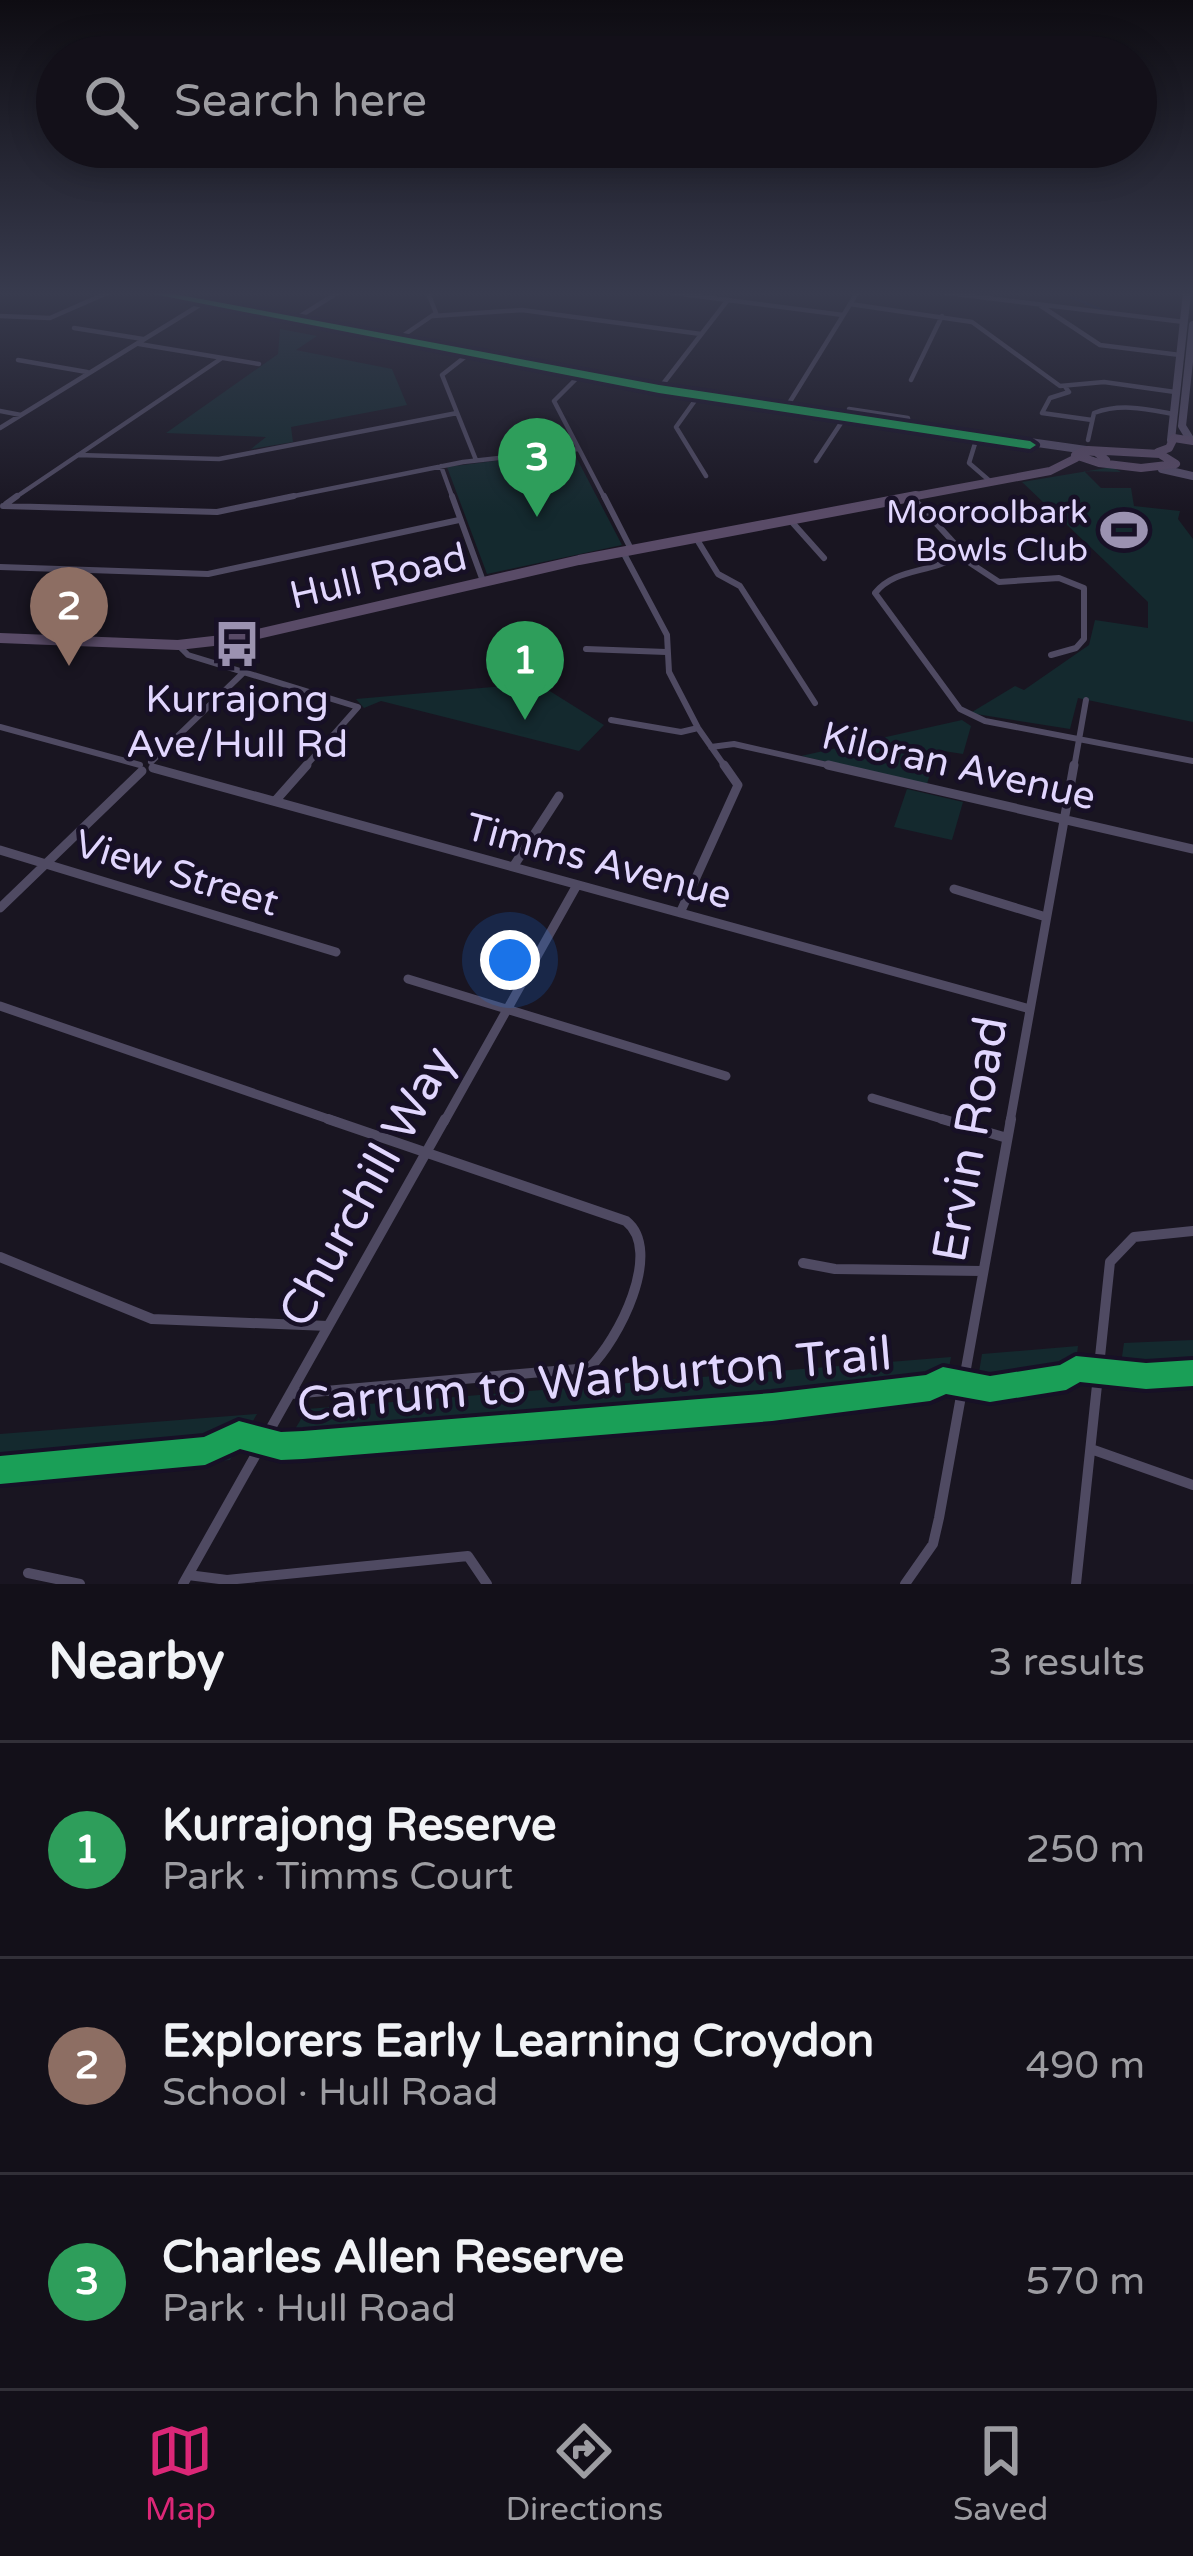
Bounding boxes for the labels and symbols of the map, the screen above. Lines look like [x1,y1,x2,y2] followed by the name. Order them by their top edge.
[498,418,576,517] pin: 3
[886,493,1088,570] place label: Mooroolbark Bowls Club
[1099,505,1149,555] sports icon: Mooroolbark Bowls Club
[285,533,471,620] street label: Hull Road
[30,567,108,666] pin: 2
[212,619,262,669] bus stop icon: Kurrajong Ave/Hull Rd
[486,621,564,720] pin: 1
[126,676,348,768] place label: Kurrajong Ave/Hull Rd
[817,712,1100,821] street label: Kiloran Avenue
[461,803,737,919] street label: Timms Avenue
[69,820,284,927] street label: View Street
[480,930,540,990] your location
[921,1012,1021,1267] street label: Ervin Road
[267,1037,469,1337] street label: Churchill Way
[294,1325,894,1435] street label: Carrum to Warburton Trail

